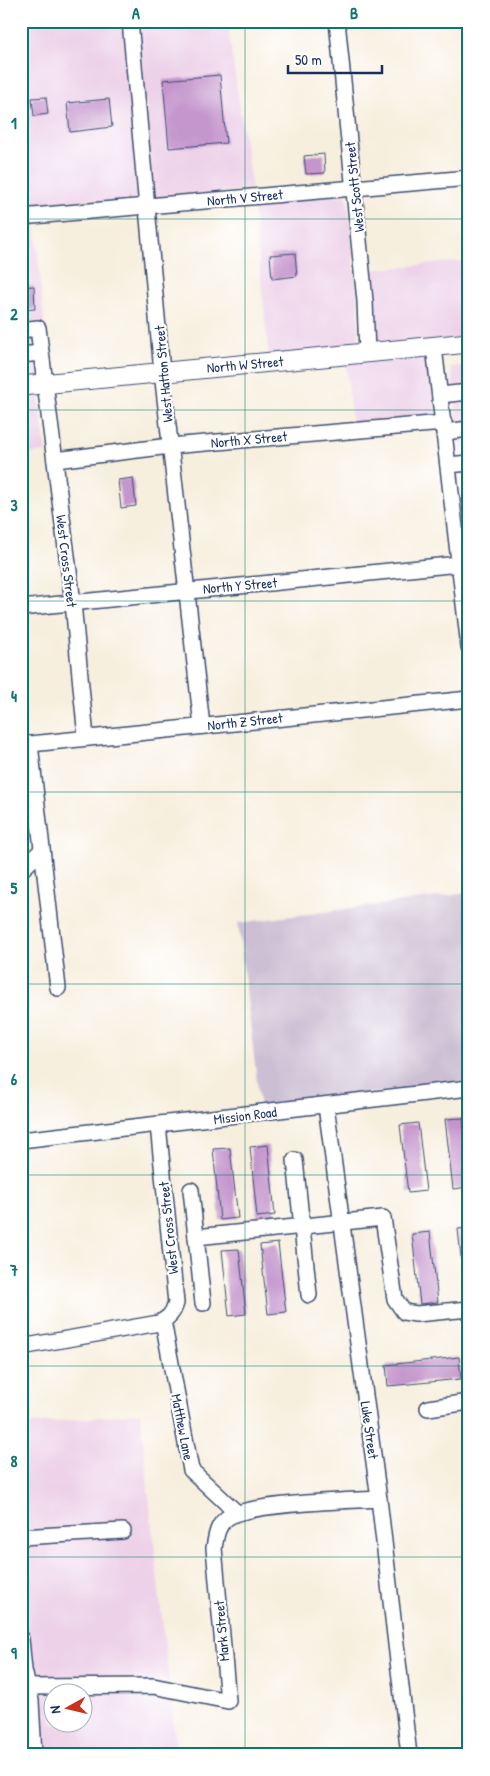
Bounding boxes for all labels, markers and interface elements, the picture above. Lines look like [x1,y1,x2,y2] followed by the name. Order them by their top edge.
[132,2,140,24] text: A
[350,2,358,24] text: B
[288,42,381,74] scale bar
[295,49,322,70] text: 50 m
[11,112,17,134] text: 1
[340,141,368,233] street label: West Scott Street
[206,184,284,210] street label: North V Street
[10,303,18,325] text: 2
[149,325,177,423] street label: West Hatton Street
[206,351,284,377] street label: North W Street
[210,426,288,452] street label: North X Street
[10,494,18,516] text: 3
[52,514,82,608] street label: West Cross Street
[202,572,278,598] street label: North Y Street
[11,685,17,707] text: 4
[207,708,284,734] street label: North Z Street
[11,877,18,899] text: 5
[11,1068,18,1090] text: 6
[212,1102,278,1128] street label: Mission Road
[154,1181,182,1275] street label: West Cross Street
[9,1259,18,1281] text: 7
[167,1392,199,1462] street label: Matthew Lane
[357,1400,383,1460] street label: Luke Street
[11,1450,18,1472] text: 8
[209,1600,233,1662] street label: Mark Street
[11,1642,17,1664] text: 9
[42,1684,92,1734] north arrow
[45,1704,65,1715] text: N

